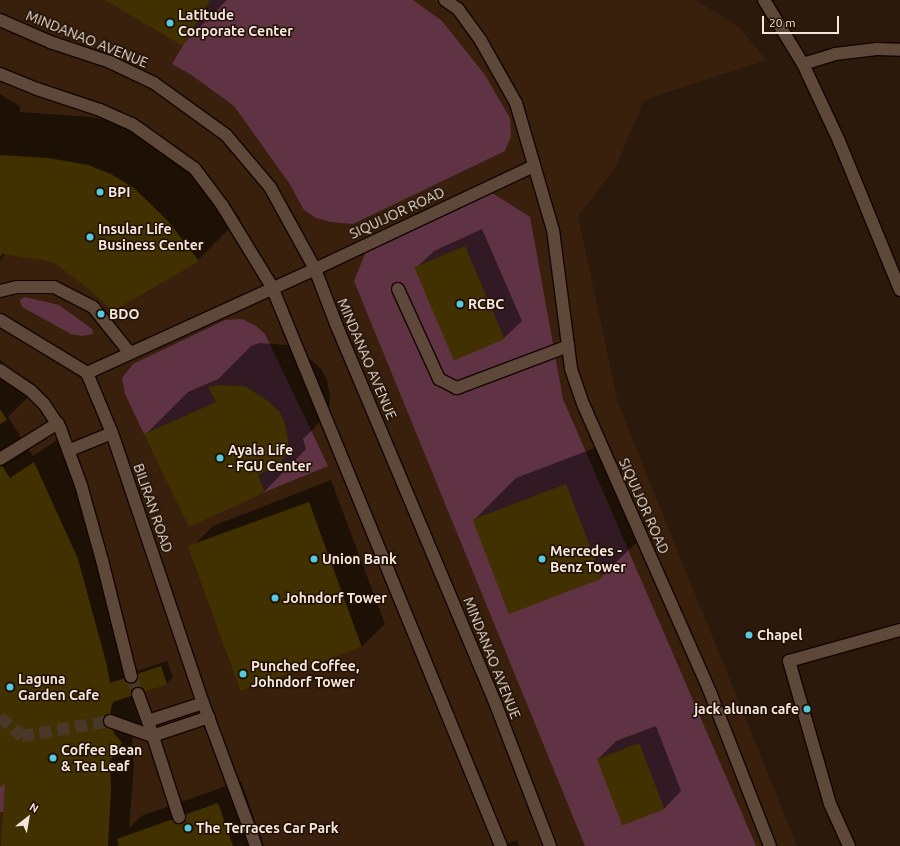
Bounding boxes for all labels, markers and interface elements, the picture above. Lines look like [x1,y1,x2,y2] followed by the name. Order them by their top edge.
[24,7,150,71] street label: MINDANAO AVENUE
[178,7,293,40] place label: Latitude Corporate Center
[764,8,841,34] scale bar
[769,16,796,29] text: 20 m
[165,18,175,28] marker: Latitude Corporate Center
[108,184,130,200] place label: BPI
[347,184,447,242] street label: SIQUIJOR ROAD
[95,187,105,197] marker: BPI
[98,221,203,254] place label: Insular Life Business Center
[85,232,95,242] marker: Insular Life Business Center
[334,296,400,422] street label: MINDANAO AVENUE
[468,296,504,312] place label: RCBC
[455,299,465,309] marker: RCBC
[109,306,140,322] place label: BDO
[96,309,106,319] marker: BDO
[228,442,311,474] place label: Ayala Life - FGU Center
[215,453,225,463] marker: Ayala Life - FGU Center
[615,456,673,556] street label: SIQUIJOR ROAD
[130,461,176,555] street label: BILIRAN ROAD
[550,543,626,576] place label: Mercedes - Benz Tower
[322,551,397,567] place label: Union Bank
[309,554,319,564] marker: Union Bank
[537,554,547,564] marker: Mercedes - Benz Tower
[283,590,387,606] place label: Johndorf Tower
[270,593,280,603] marker: Johndorf Tower
[460,595,524,721] street label: MINDANAO AVENUE
[757,627,802,643] place label: Chapel
[744,630,754,640] marker: Chapel
[251,658,359,690] place label: Punched Coffee, Johndorf Tower
[238,669,248,679] marker: Punched Coffee, Johndorf Tower
[18,671,99,704] place label: Laguna Garden Cafe
[5,682,15,692] marker: Laguna Garden Cafe
[694,701,799,717] place label: jack alunan cafe
[802,704,812,714] marker: jack alunan cafe
[61,742,142,774] place label: Coffee Bean & Tea Leaf
[48,753,58,763] marker: Coffee Bean & Tea Leaf
[8,798,48,838] north arrow
[28,800,41,815] text: N
[196,820,339,836] place label: The Terraces Car Park
[183,823,193,833] marker: The Terraces Car Park

